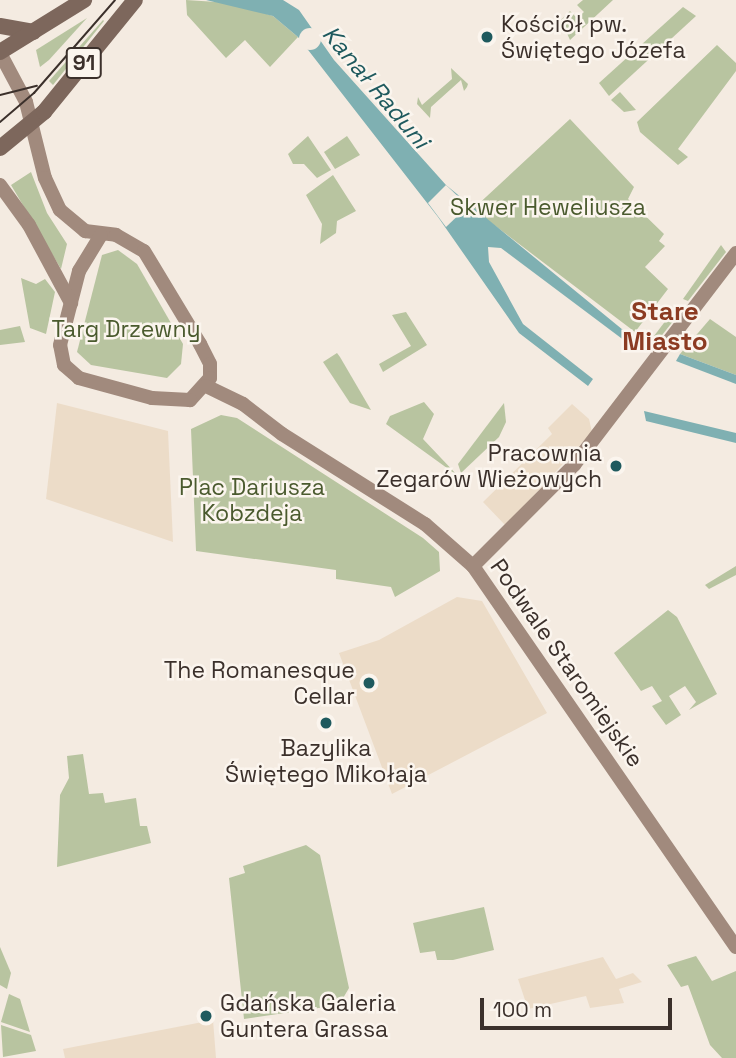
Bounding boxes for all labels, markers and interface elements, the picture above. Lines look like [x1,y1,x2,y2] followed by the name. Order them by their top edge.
[501,10,686,64] place label: Kościół pw. Świętego Józefa
[316,20,436,154] water label: Kanał Raduni
[479,29,495,45] marker: Kościół pw. Świętego Józefa
[65,46,103,80] road number: 91
[450,193,646,221] park label: Skwer Heweliusza
[622,296,708,358] district label: Stare Miasto
[52,315,200,343] park label: Targ Drzewny
[376,439,602,493] place label: Pracownia Zegarów Wieżowych
[608,458,624,474] marker: Pracownia Zegarów Wieżowych
[179,473,325,527] park label: Plac Dariusza Kobzdeja
[485,554,649,772] street label: Podwale Staromiejskie
[164,656,355,710] place label: The Romanesque Cellar
[361,675,377,691] marker: The Romanesque Cellar
[318,715,334,731] marker: Bazylika Świętego Mikołaja
[225,734,427,788] place label: Bazylika Świętego Mikołaja
[484,984,676,1028] scale bar
[220,989,396,1043] place label: Gdańska Galeria Guntera Grassa
[493,996,552,1023] text: 100 m
[198,1008,214,1024] marker: Gdańska Galeria Guntera Grassa

